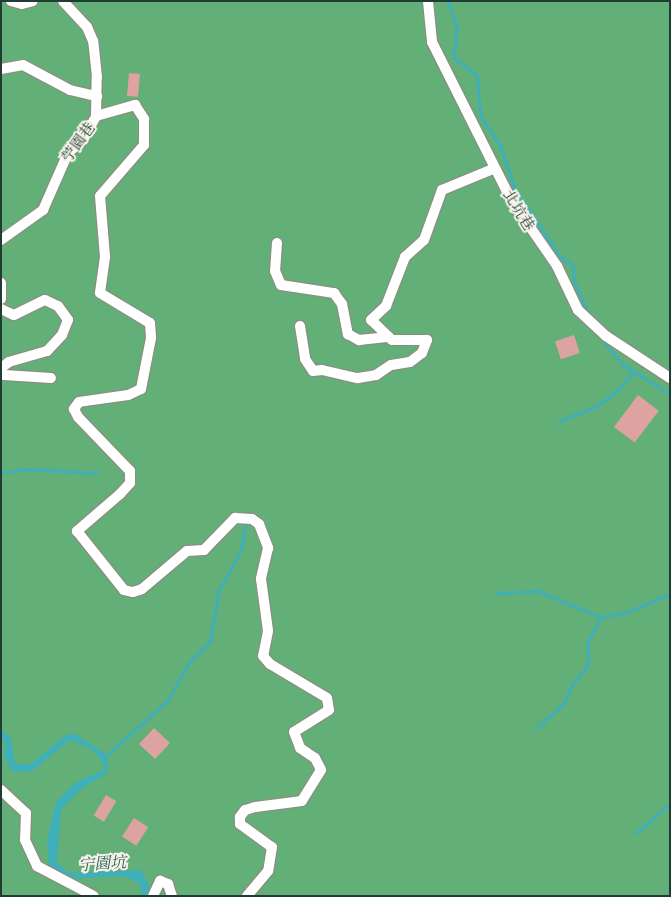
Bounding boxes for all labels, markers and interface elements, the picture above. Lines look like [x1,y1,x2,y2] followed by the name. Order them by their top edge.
[57,119,99,165] street label: 苧園巷
[499,186,539,234] street label: 北坑巷
[77,852,127,874] water label: 宁園坑

